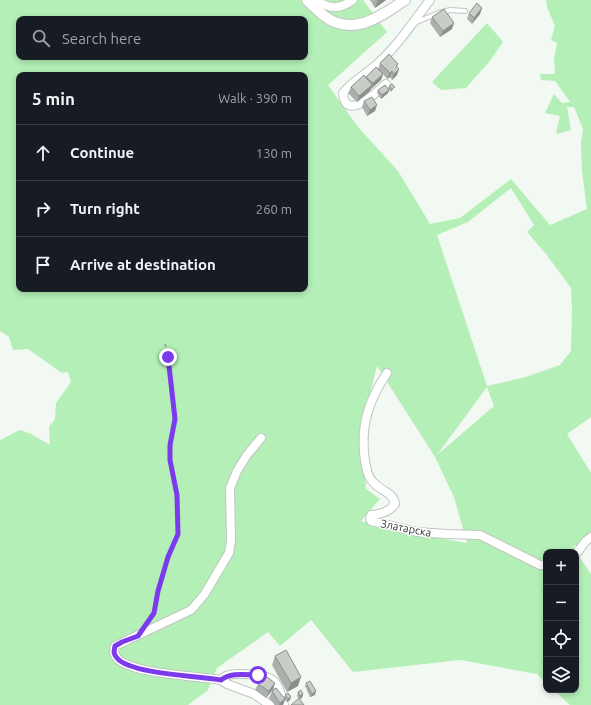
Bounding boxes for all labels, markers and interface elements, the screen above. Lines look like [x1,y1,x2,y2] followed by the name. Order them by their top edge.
[16,16,308,60] search box
[30,27,52,49] icon: search
[62,30,141,47] text: Search here
[32,89,75,108] text: 5 min
[218,91,292,105] text: Walk · 390 m
[32,142,54,164] icon: ahead
[70,144,134,161] text: Continue
[256,146,292,160] text: 130 m
[32,198,54,220] icon: right
[70,200,140,217] text: Turn right
[256,202,292,216] text: 260 m
[32,254,54,276] icon: arrive
[70,256,216,273] text: Arrive at destination
[159,348,177,366] route end
[380,517,432,539] street label: Златарска
[543,549,579,693] map controls
[543,549,579,585] button: +
[543,585,579,621] button: −
[543,621,579,657] button: locate
[543,657,579,693] button: layers
[249,666,267,684] route start

